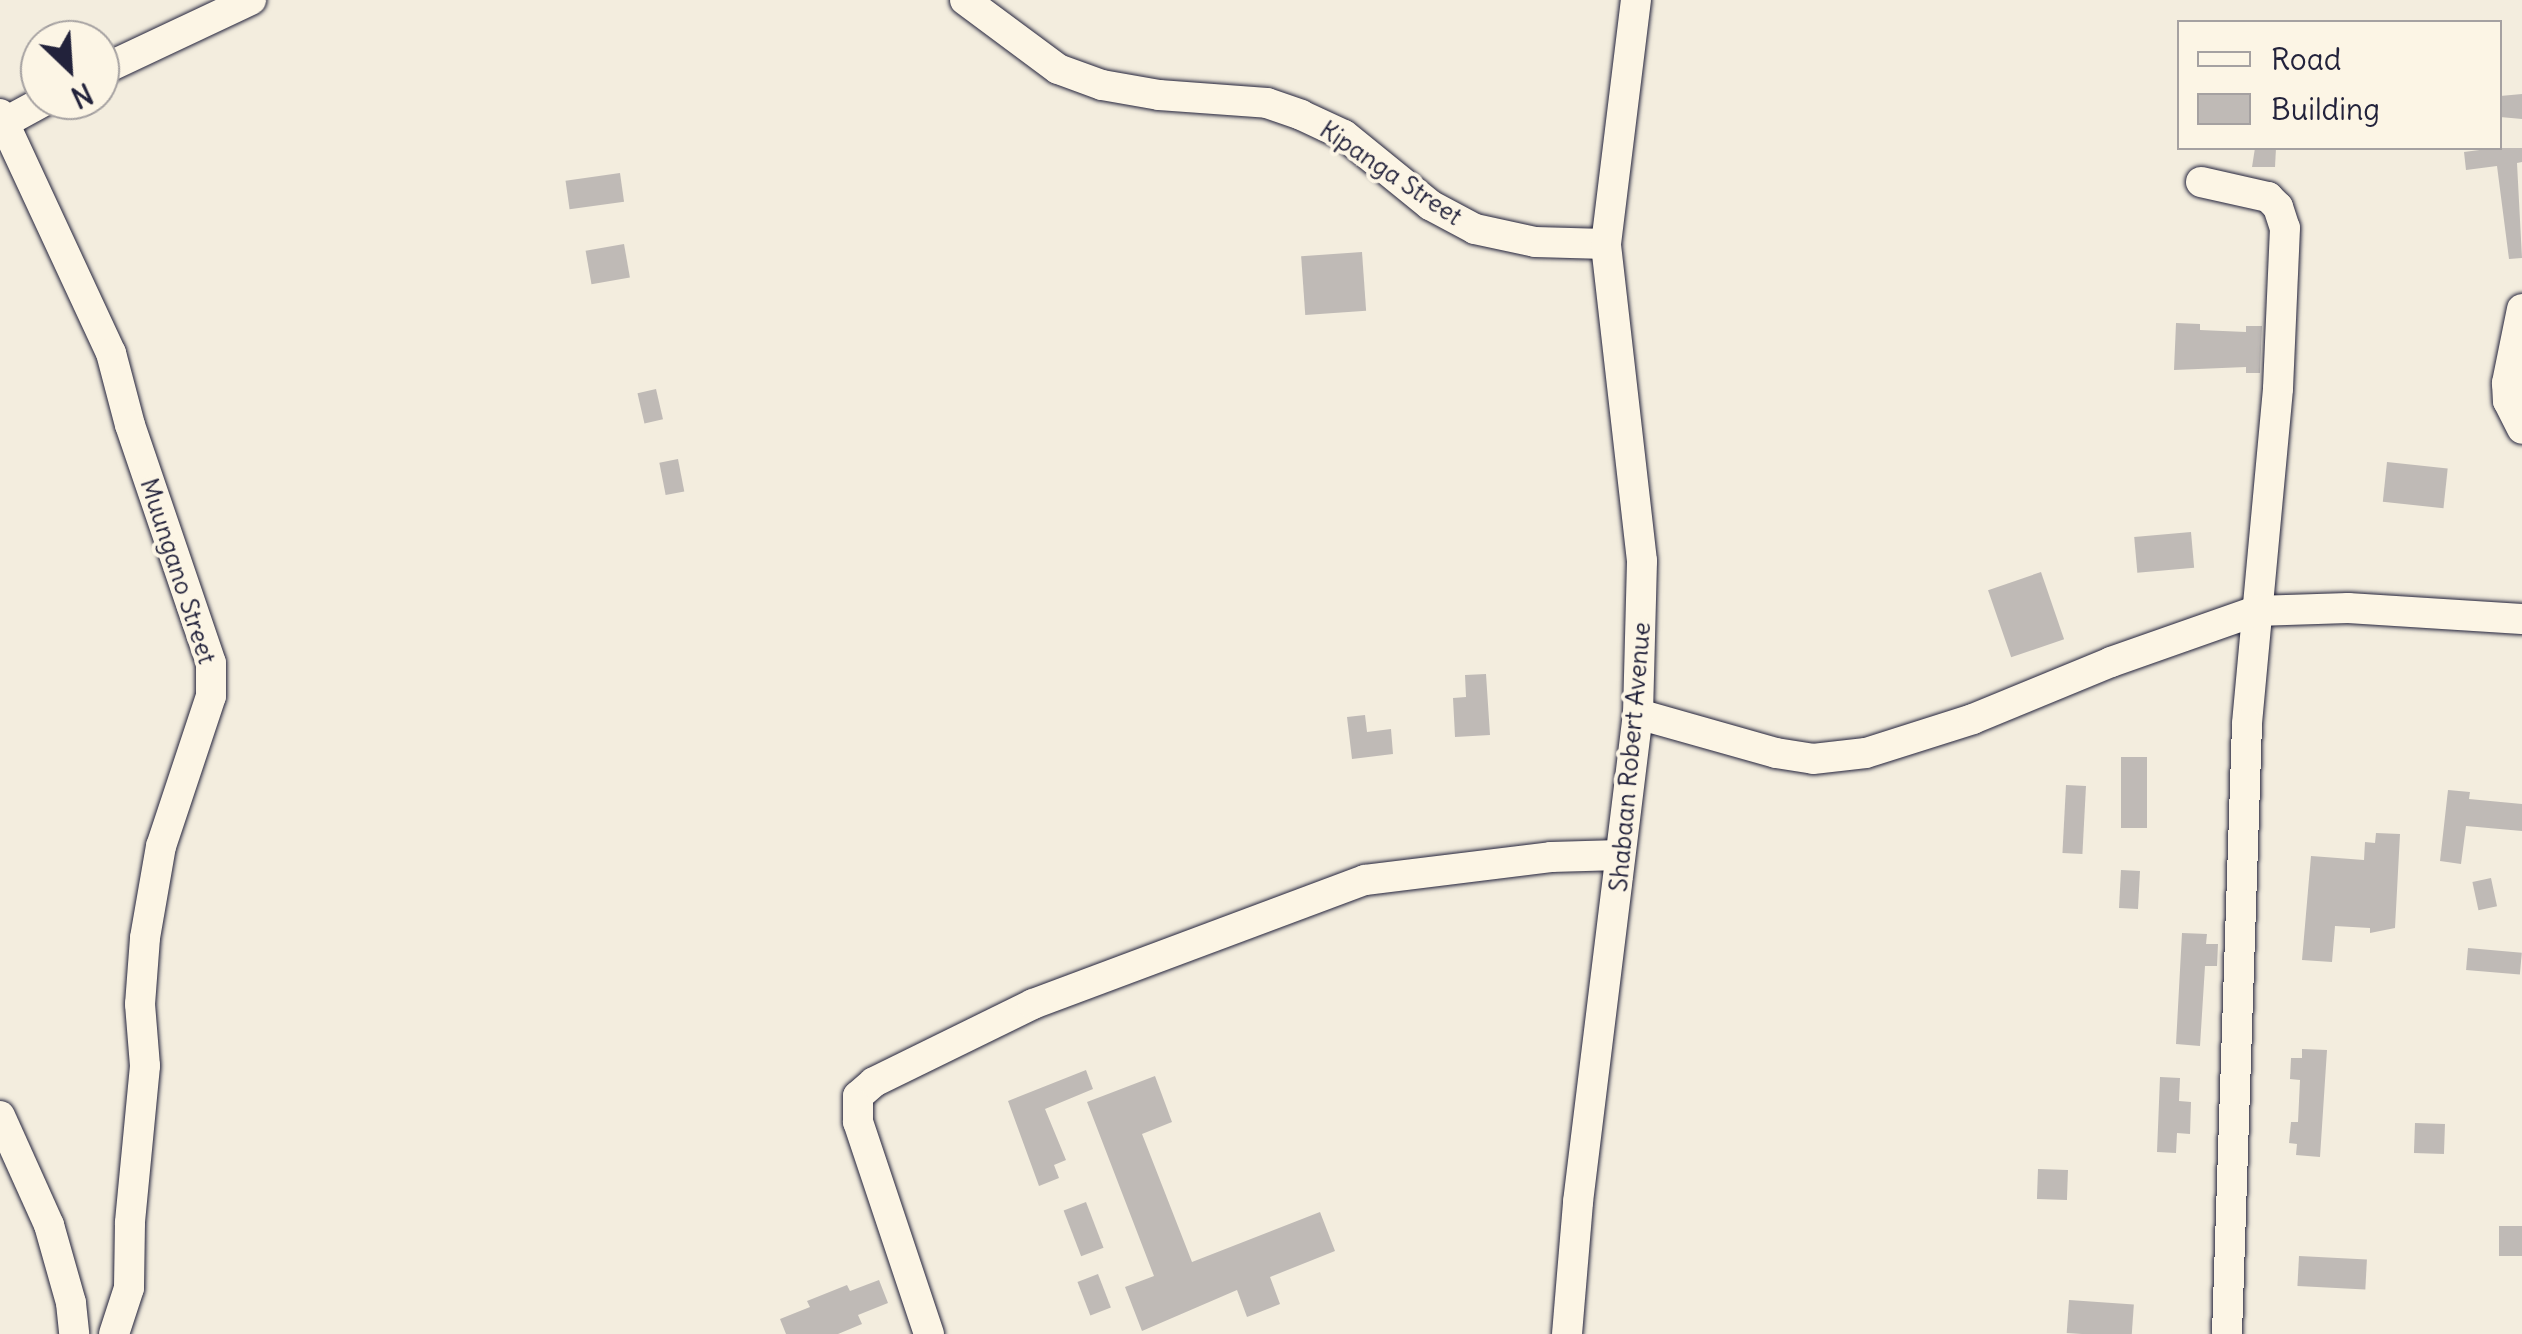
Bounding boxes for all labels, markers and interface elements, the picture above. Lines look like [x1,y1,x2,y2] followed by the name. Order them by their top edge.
[20,20,120,120] north arrow
[2177,20,2502,150] legend
[2271,40,2341,78] text: Road
[65,75,98,116] text: N
[2271,90,2380,128] text: Building
[1314,114,1468,232] street label: Kipanga Street
[134,475,222,667] street label: Muungano Street
[1603,621,1657,893] street label: Shabaan Robert Avenue

